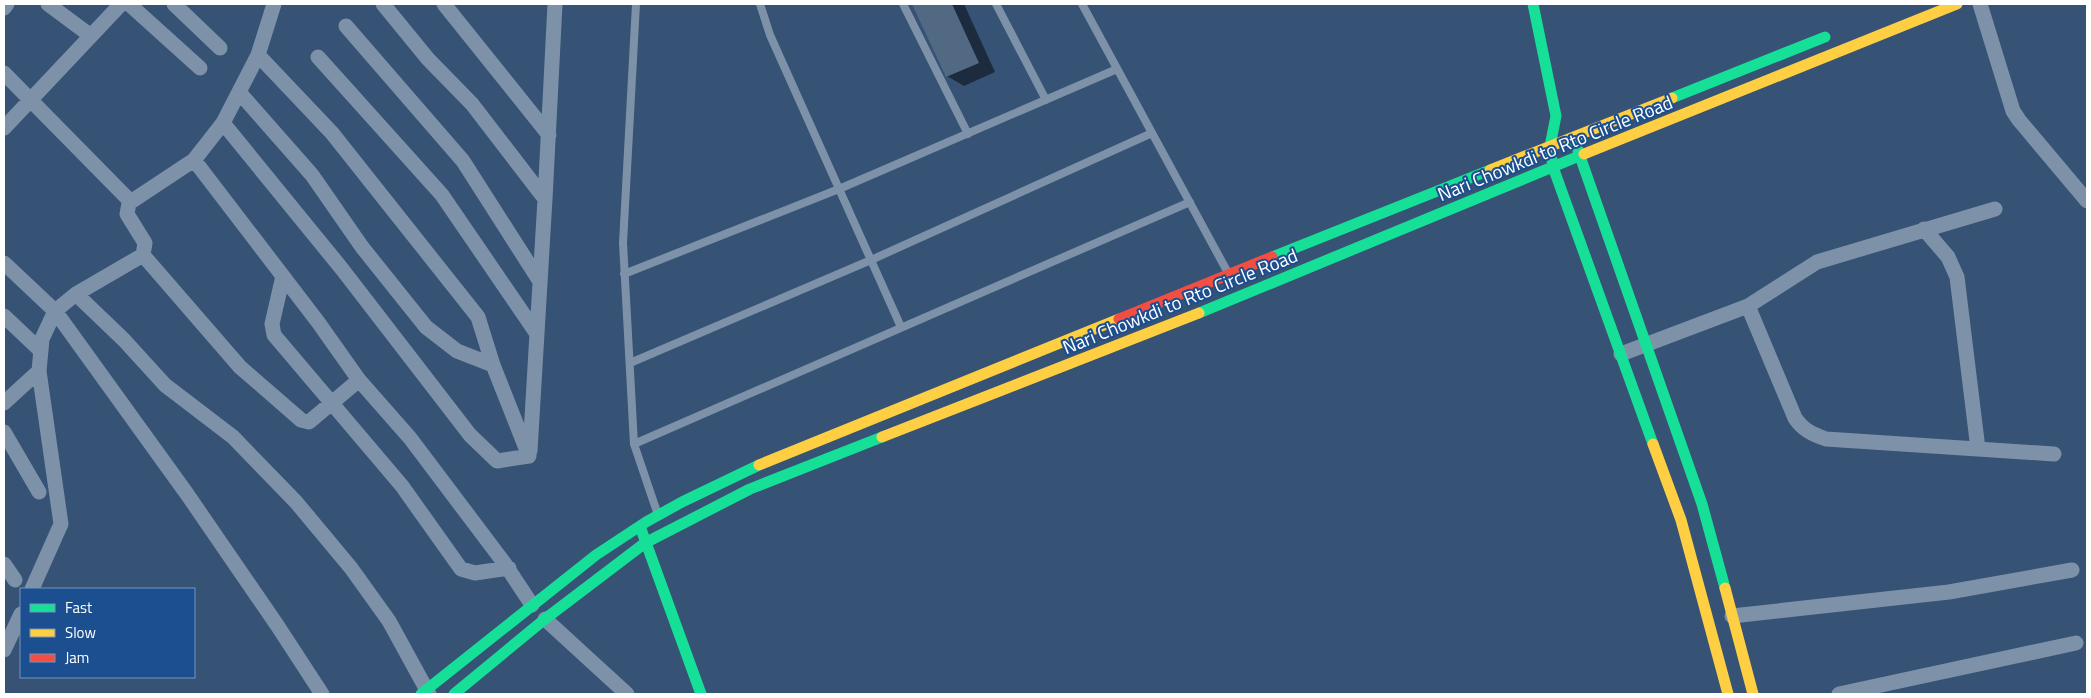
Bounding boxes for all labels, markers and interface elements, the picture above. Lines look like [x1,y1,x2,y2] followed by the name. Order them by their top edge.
[1433,87,1677,208] street label: Nari Chowkdi to Rto Circle Road
[1058,240,1302,361] street label: Nari Chowkdi to Rto Circle Road
[20,588,195,678] legend
[65,596,93,619] text: Fast
[65,621,96,644] text: Slow
[65,646,89,669] text: Jam

